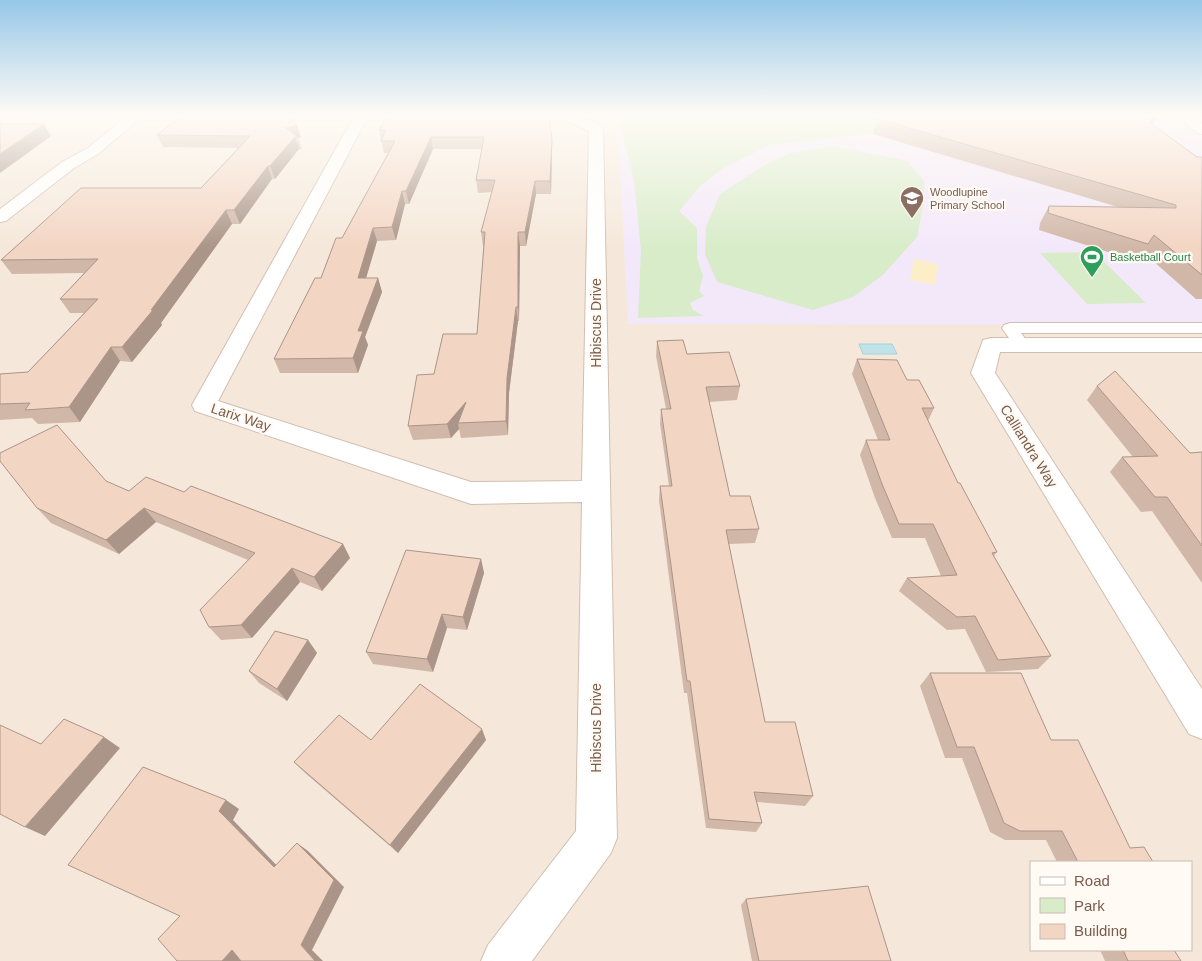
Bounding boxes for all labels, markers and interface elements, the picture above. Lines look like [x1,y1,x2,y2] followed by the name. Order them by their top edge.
[899,185,925,219] school or university icon: Woodlupine Primary School
[930,186,1005,211] place label: Woodlupine Primary School
[1079,244,1105,278] sports icon: Basketball Court
[1110,251,1191,263] place label: Basketball Court
[588,278,604,368] street label: Hibiscus Drive
[209,400,273,434] street label: Larix Way
[997,402,1061,490] street label: Calliandra Way
[588,683,604,773] street label: Hibiscus Drive
[1030,861,1192,951] legend
[1074,872,1110,889] text: Road
[1074,897,1105,914] text: Park
[1074,922,1127,939] text: Building

